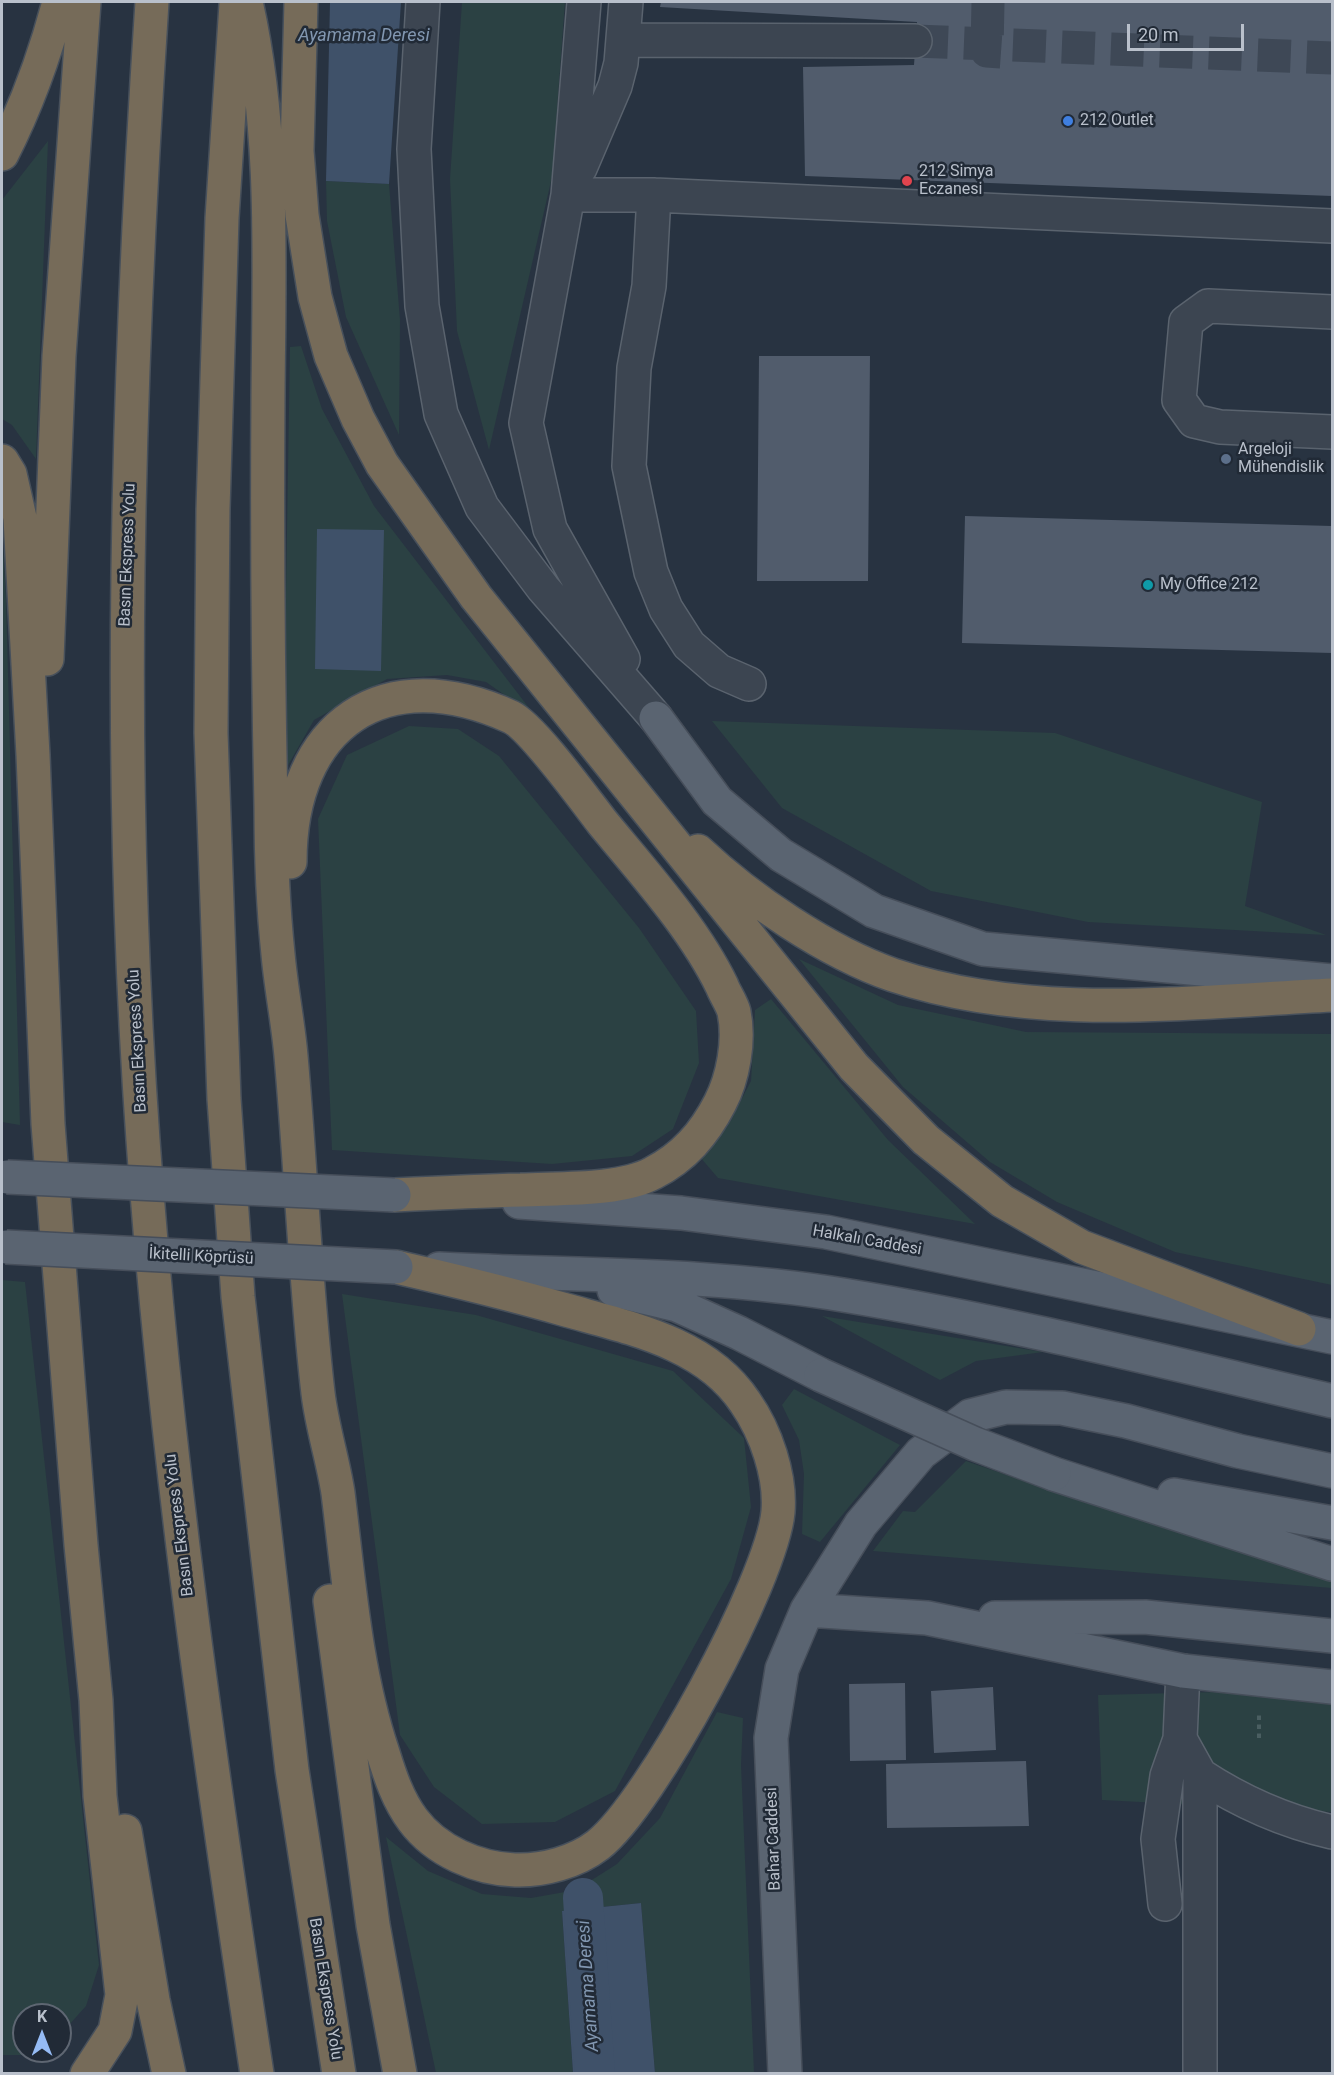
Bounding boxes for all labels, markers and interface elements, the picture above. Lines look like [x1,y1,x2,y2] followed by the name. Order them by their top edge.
[1130,12,1247,50] scale bar
[1138,24,1178,45] text: 20 m
[298,25,430,47] water label: Ayamama Deresi
[1080,111,1154,131] place label: 212 Outlet
[1061,114,1075,128] marker: 212 Outlet
[919,162,994,200] place label: 212 Simya Eczanesi
[900,174,914,188] marker: 212 Simya Eczanesi
[1238,440,1324,478] place label: Argeloji Mühendislik
[1219,452,1233,466] marker: Argeloji Mühendislik
[116,483,140,627] street label: Basın Ekspress Yolu
[1160,575,1258,595] place label: My Office 212
[1141,578,1155,592] marker: My Office 212
[125,969,151,1113] street label: Basın Ekspress Yolu
[811,1222,923,1260] street label: Halkalı Caddesi
[148,1245,254,1269] street label: İkitelli Köprüsü
[162,1453,198,1597] street label: Basın Ekspress Yolu
[763,1787,785,1891] street label: Bahar Caddesi
[304,1917,346,2061] street label: Basın Ekspress Yolu
[574,1920,604,2052] water label: Ayamama Deresi
[12,2003,72,2063] north arrow
[37,2007,47,2026] text: K

